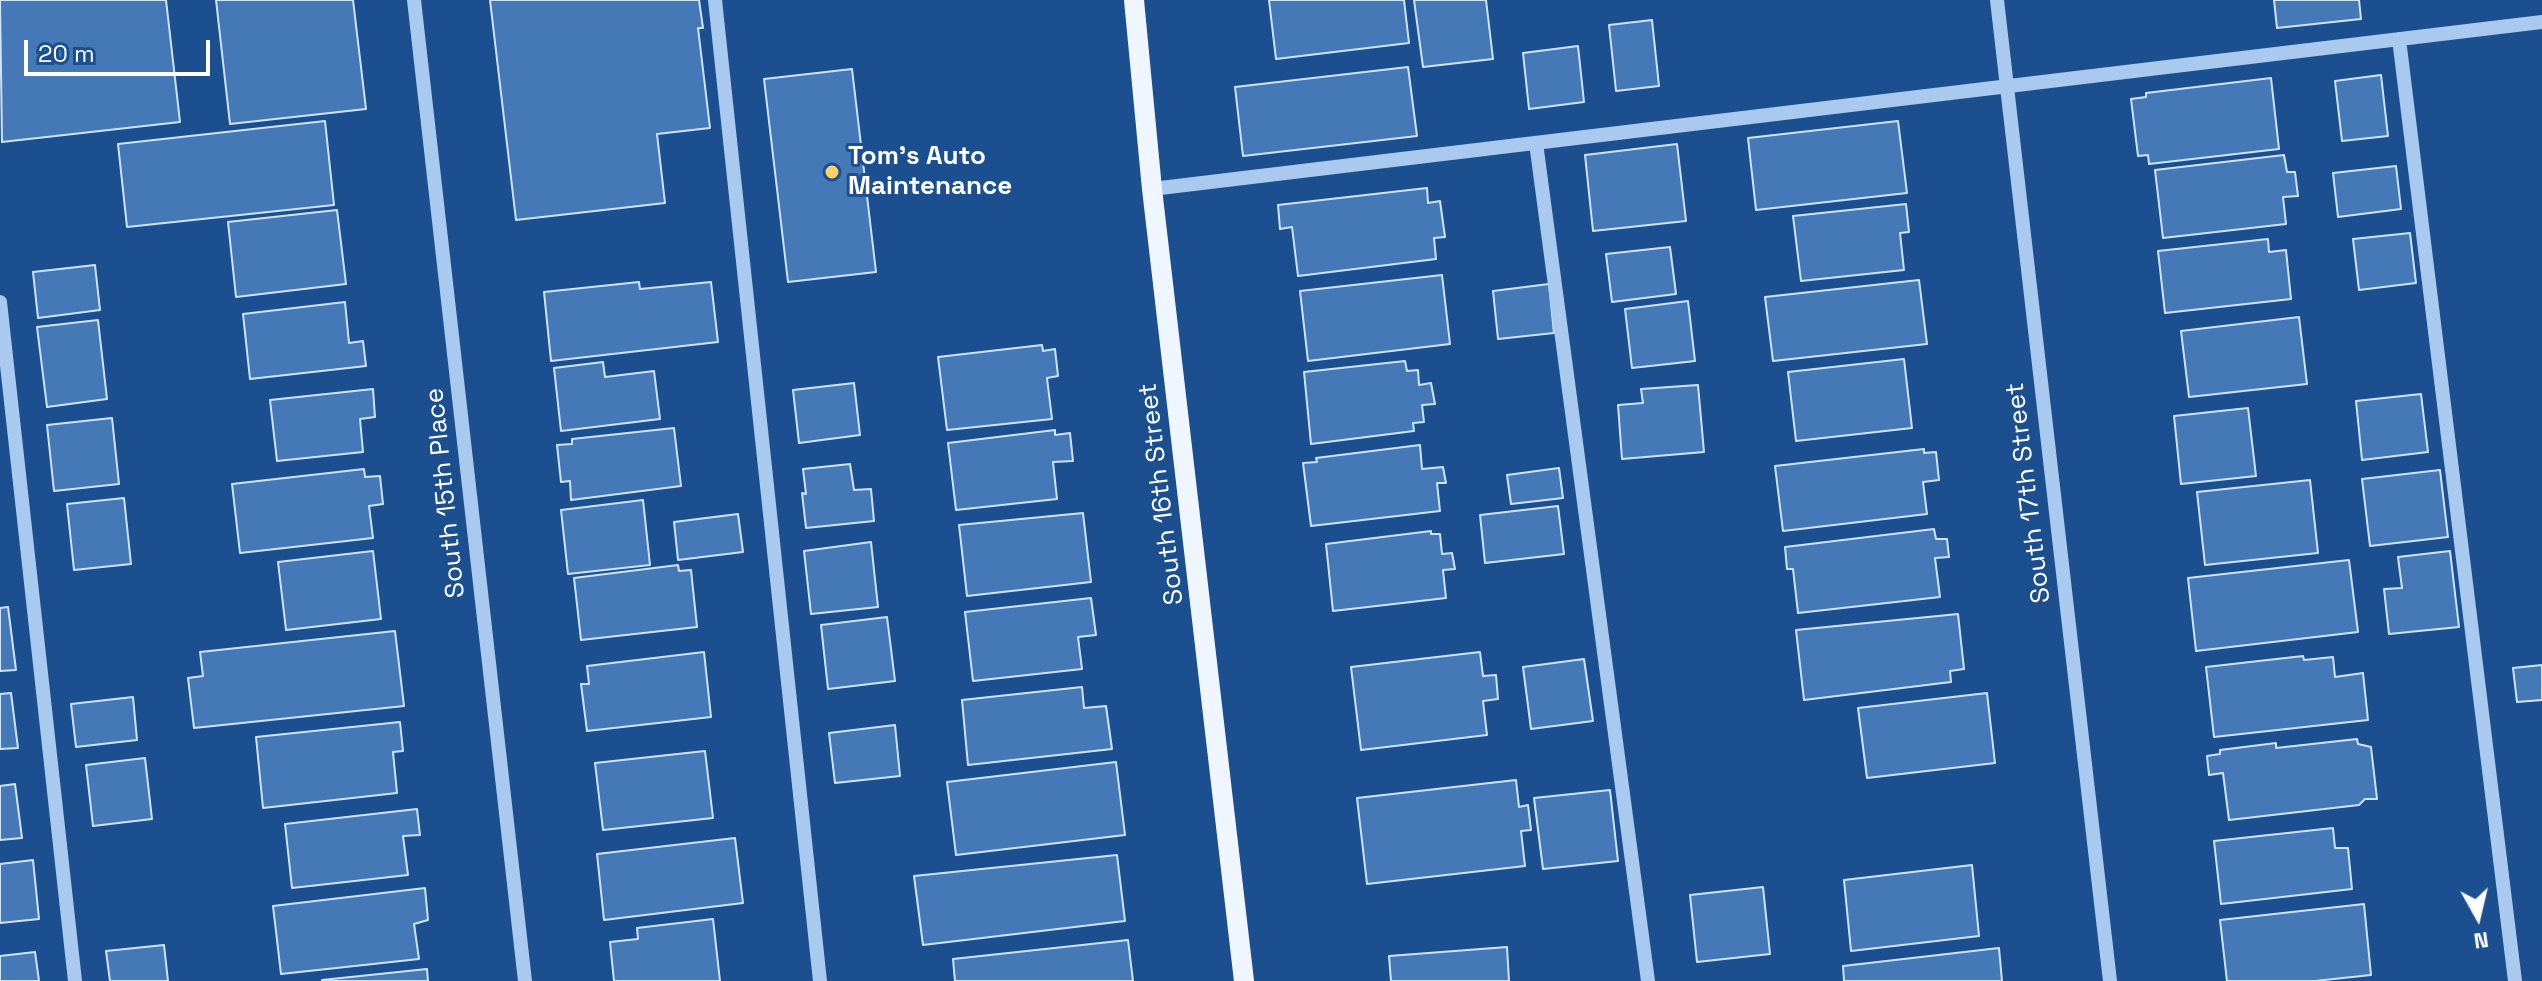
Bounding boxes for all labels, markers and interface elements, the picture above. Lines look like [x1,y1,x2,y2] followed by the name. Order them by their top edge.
[28,24,214,74] scale bar
[38,38,95,69] text: 20 m
[848,141,1012,202] place label: Tom's Auto Maintenance
[823,163,841,181] marker: Tom's Auto Maintenance
[1133,381,1191,607] street label: South 16th Street
[2000,381,2058,605] street label: South 17th Street
[419,386,473,600] street label: South 15th Place
[2438,877,2518,957] north arrow
[2472,926,2491,956] text: N

